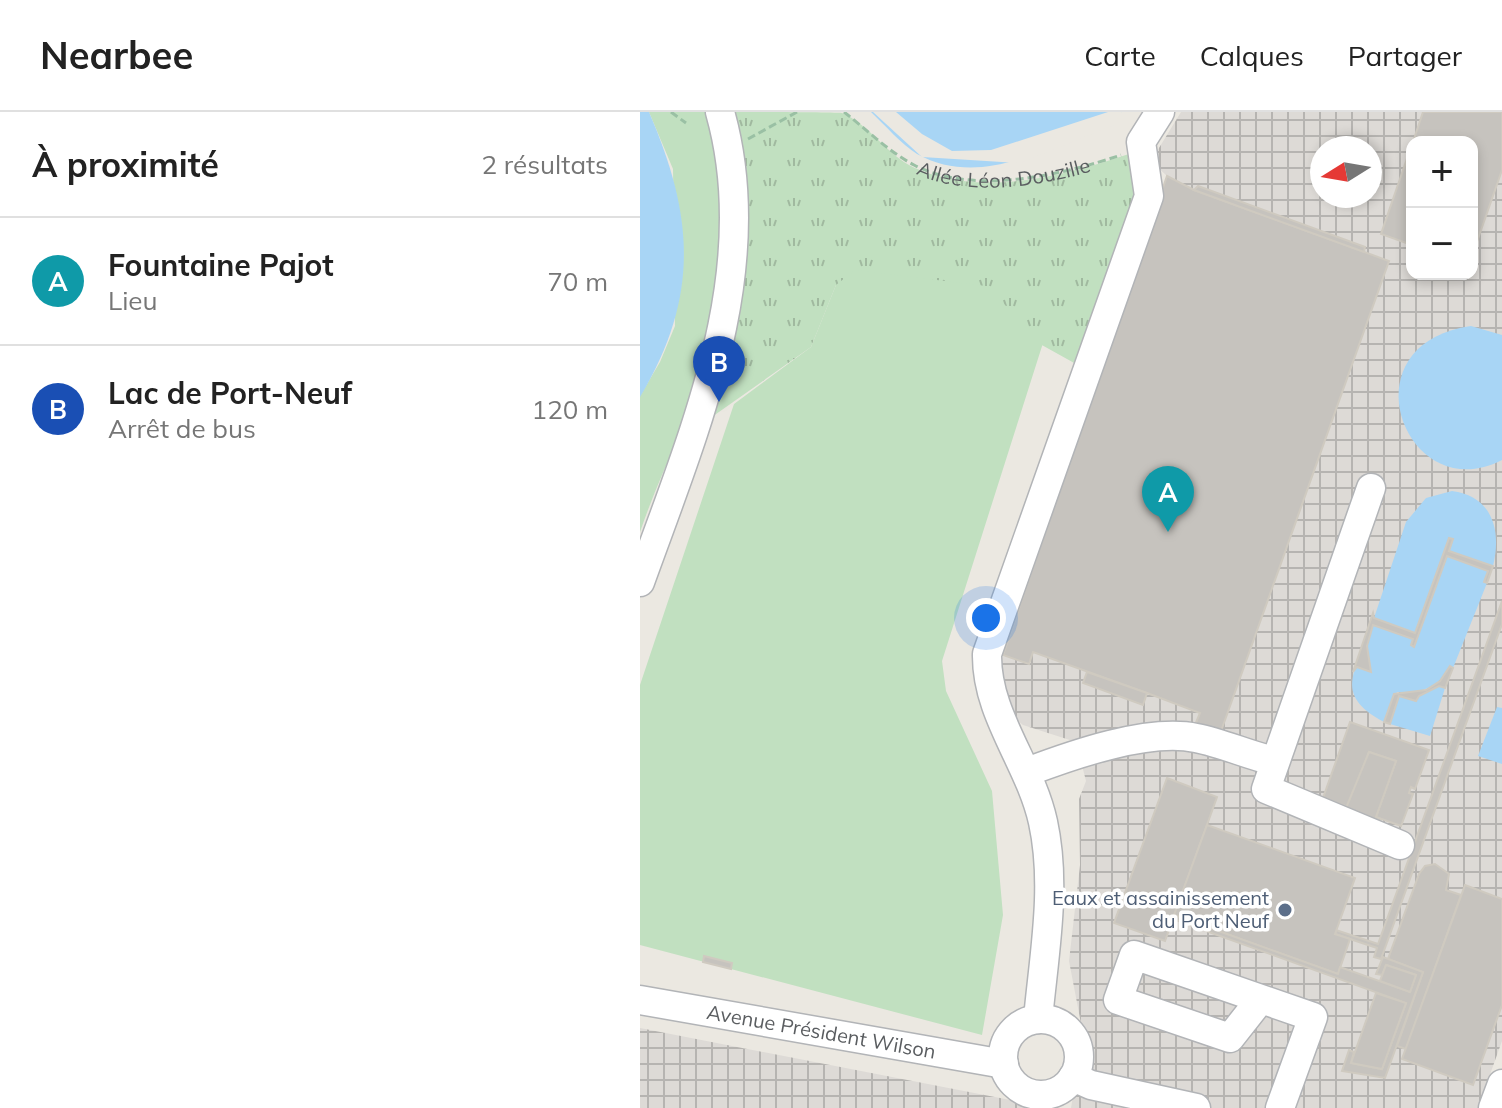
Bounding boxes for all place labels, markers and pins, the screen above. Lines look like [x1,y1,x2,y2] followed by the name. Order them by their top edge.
[693,336,745,402] pin: B
[1142,466,1194,532] pin: A
[1052,885,1269,933] place label: Eaux et assainissement du Port Neuf
[1276,901,1294,919] marker: Eaux et assainissement du Port Neuf

